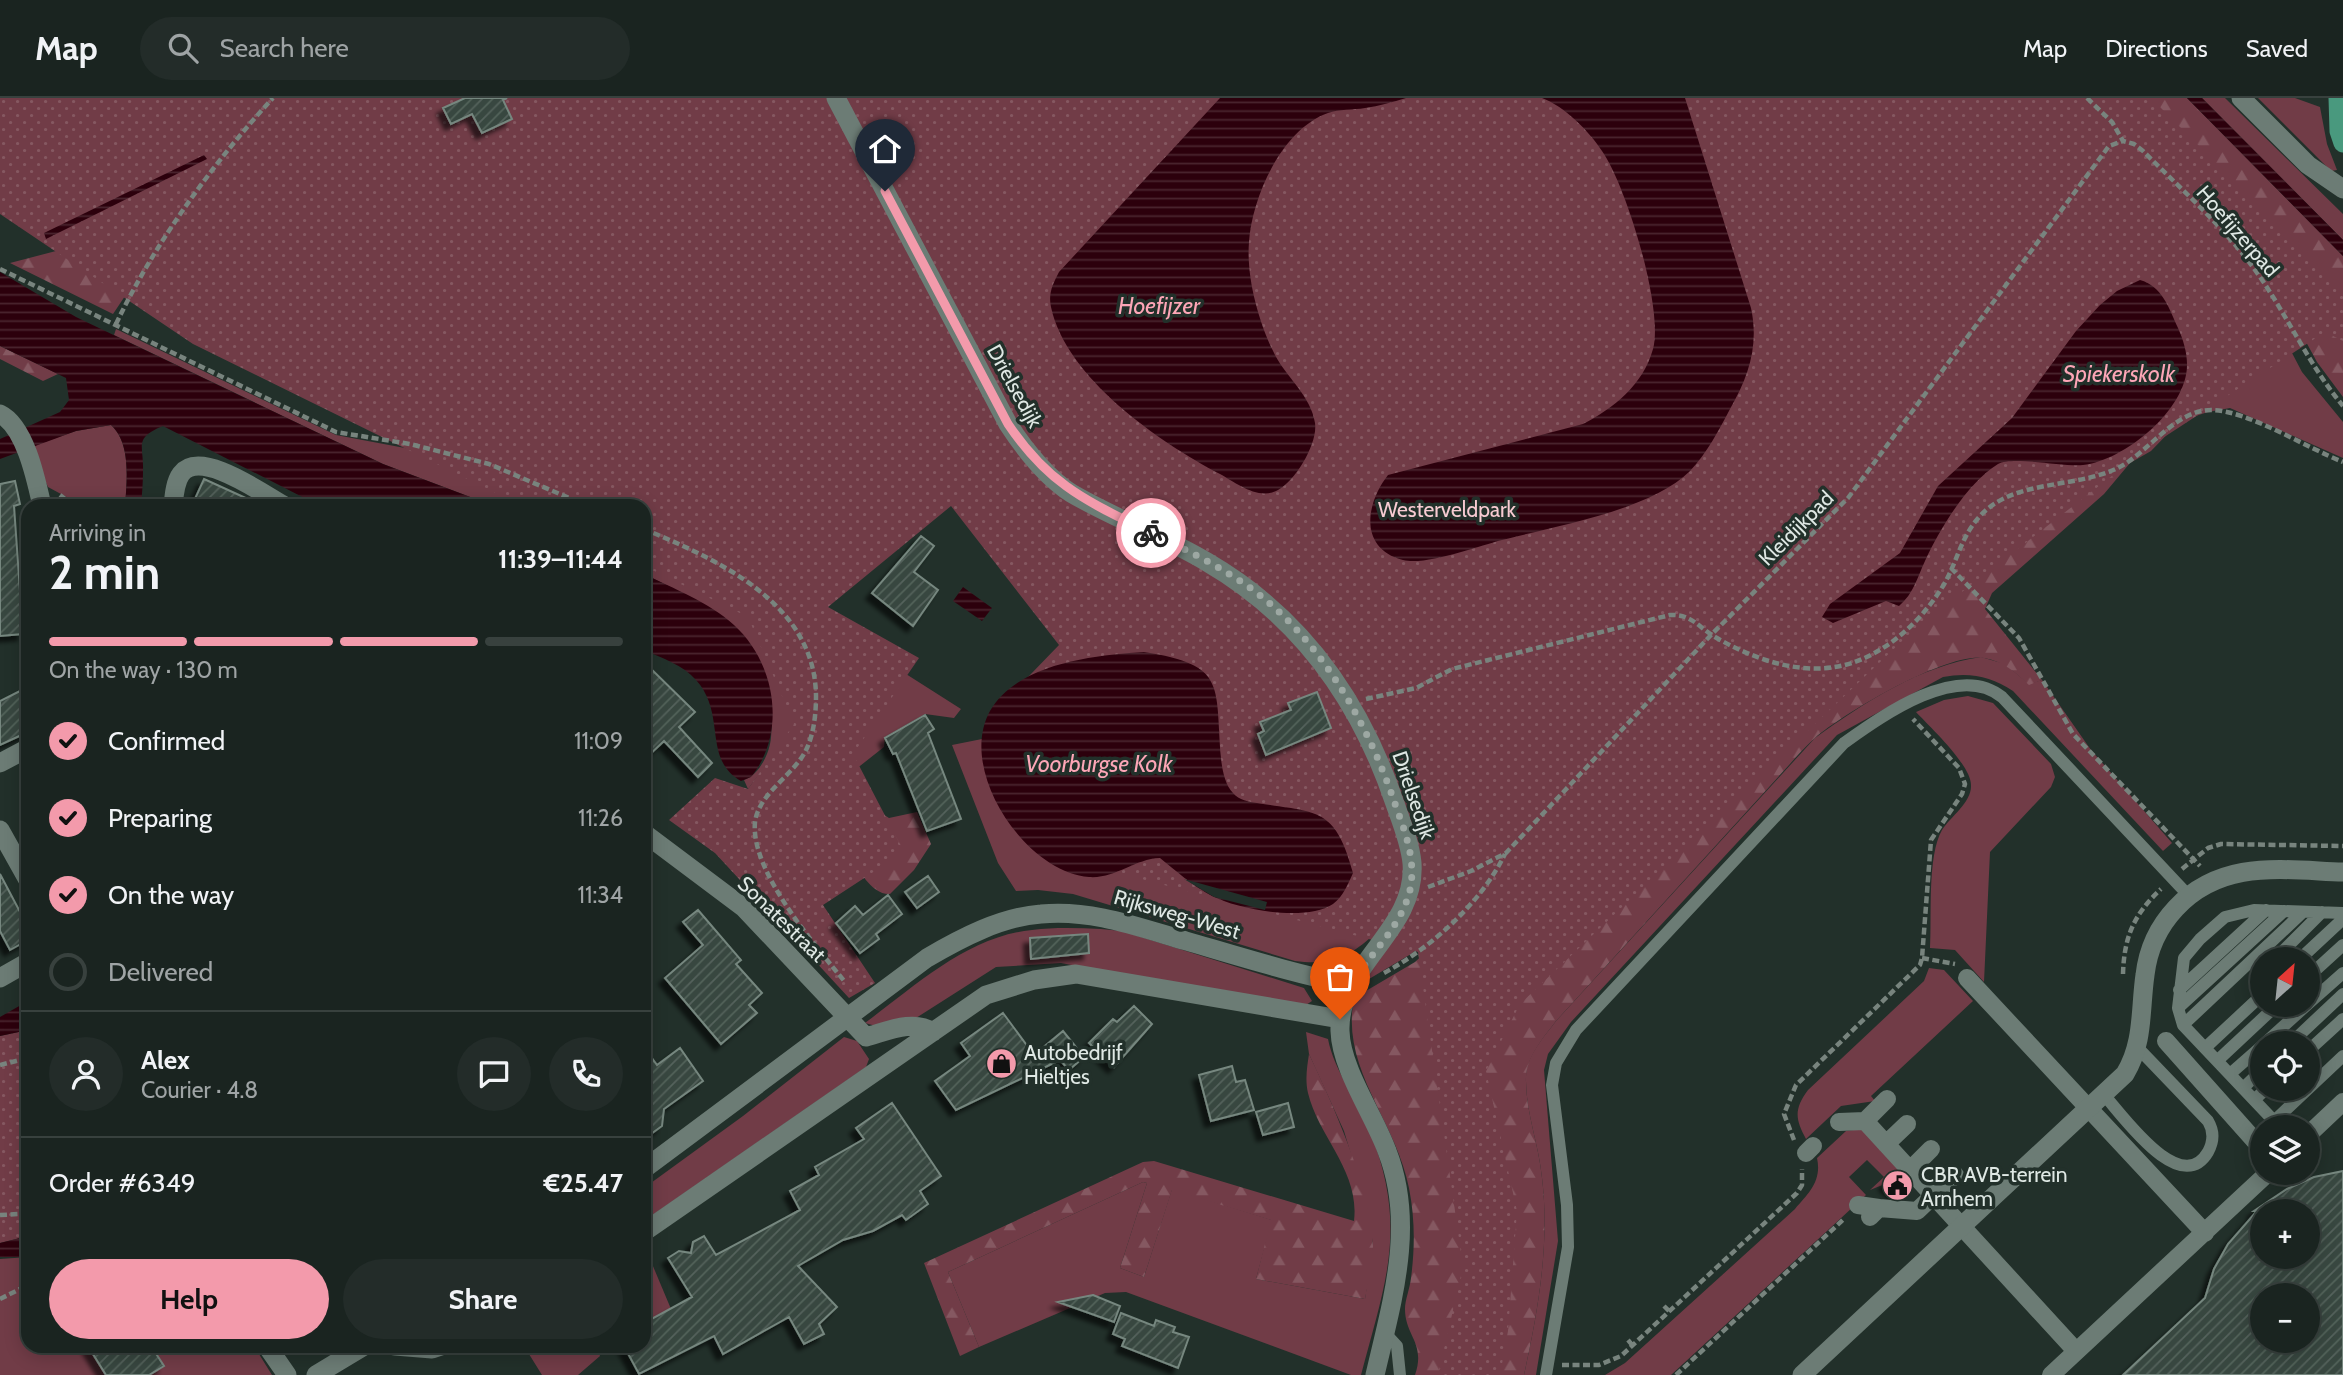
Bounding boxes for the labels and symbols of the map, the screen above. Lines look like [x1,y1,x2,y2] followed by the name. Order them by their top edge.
[855,119,915,191] pin
[2191,180,2285,283] street label: Hoefijzerpad
[1118,292,1201,320] water label: Hoefijzer
[981,340,1048,433] street label: Drielsedijk
[2063,360,2176,388] water label: Spiekerskolk
[1753,485,1839,571] street label: Kleidijkpad
[1378,497,1517,522] park label: Westerveldpark
[1116,498,1186,568] courier
[1386,748,1441,843] street label: Drielsedijk
[1025,750,1174,778] water label: Voorburgse Kolk
[733,871,831,967] street label: Sonatestraat
[1111,884,1243,945] street label: Rijksweg-West
[1310,947,1370,1019] pin
[2250,947,2320,1017] north arrow
[1024,1040,1123,1090] place label: Autobedrijf Hieltjes
[984,1047,1018,1081] shop icon: Autobedrijf Hieltjes
[1921,1162,2068,1211] place label: CBR AVB-terrein Arnhem
[1881,1169,1915,1203] public building icon: CBR AVB-terrein Arnhem

